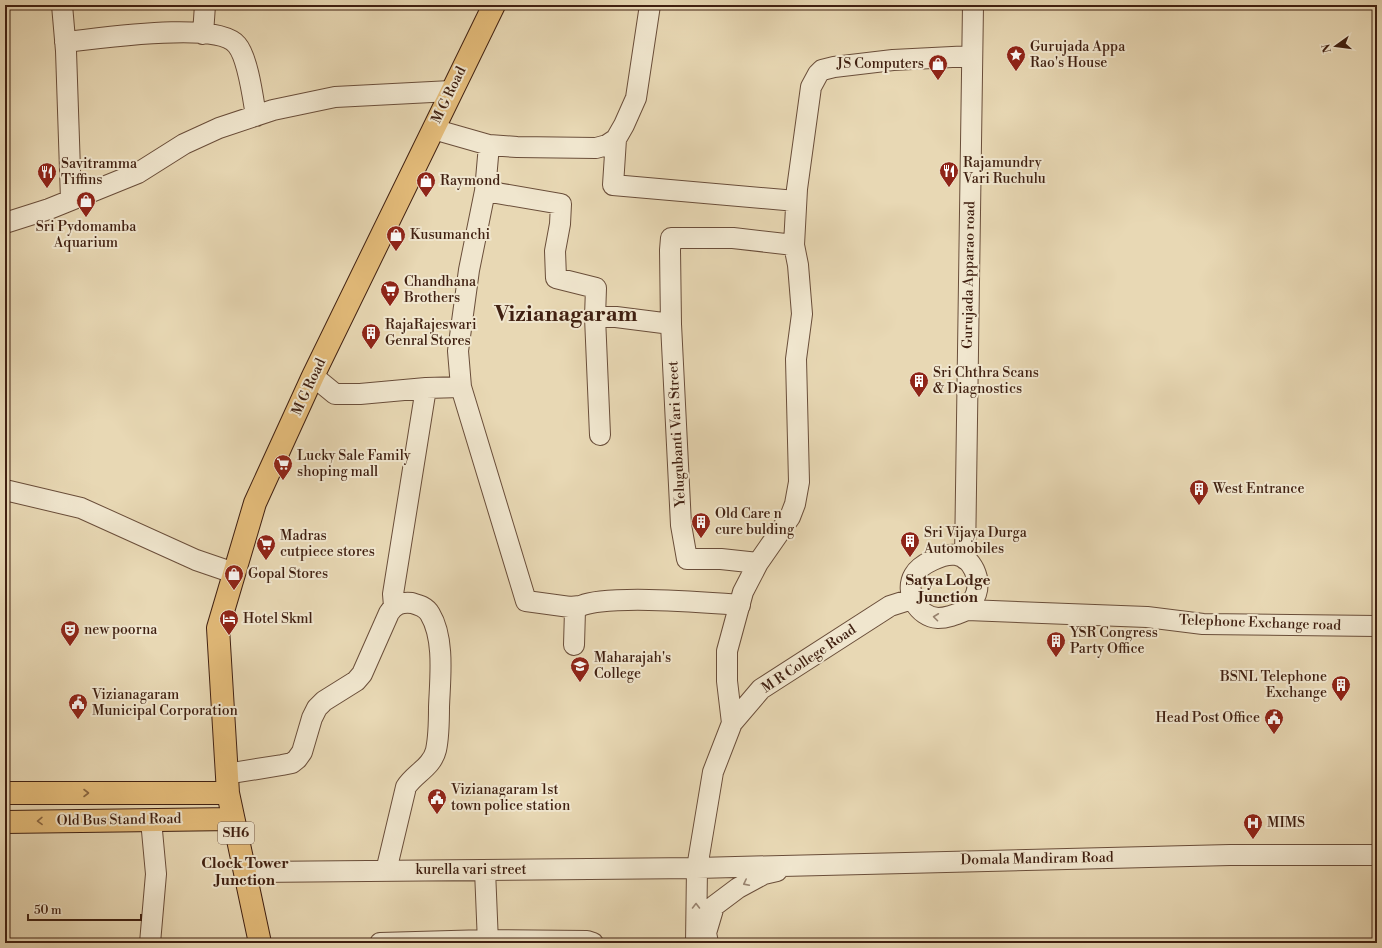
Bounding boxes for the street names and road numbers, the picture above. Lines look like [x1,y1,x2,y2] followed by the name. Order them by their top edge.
[428,64,470,126] street label: M G Road
[959,201,979,349] street label: Gurujada Apparao road
[288,356,330,418] street label: M G Road
[664,360,690,508] street label: Yelugubanti Vari Street
[1179,611,1342,635] street label: Telephone Exchange road
[758,621,860,697] street label: M R College Road
[56,810,182,830] street label: Old Bus Stand Road
[218,822,254,844] road number: SH6
[960,849,1114,869] street label: Domala Mandiram Road
[415,861,527,879] street label: kurella vari street

